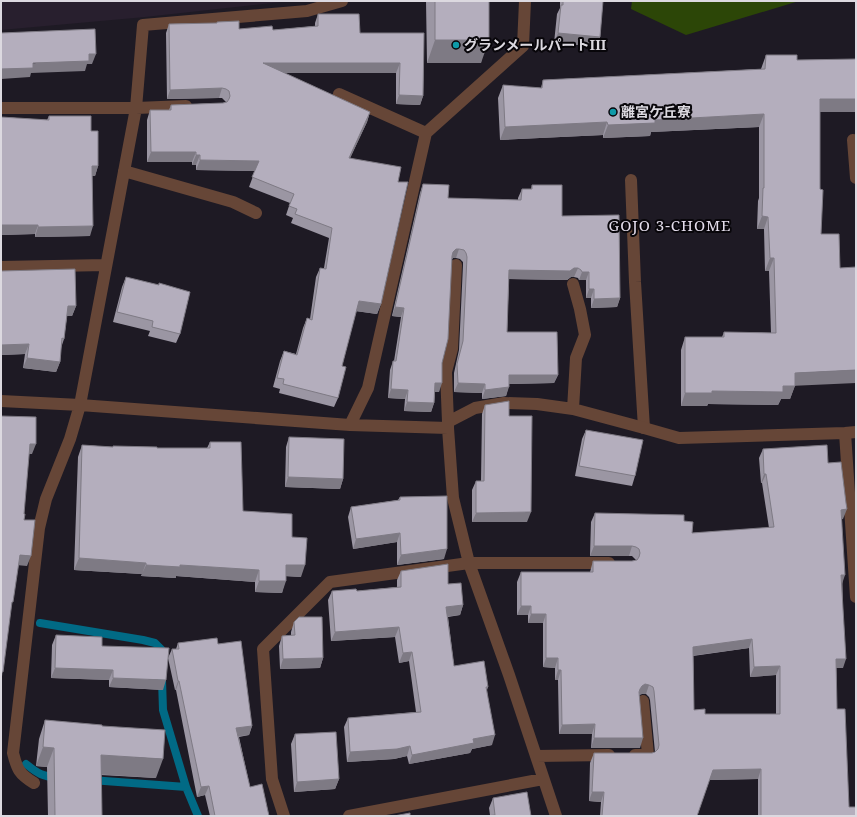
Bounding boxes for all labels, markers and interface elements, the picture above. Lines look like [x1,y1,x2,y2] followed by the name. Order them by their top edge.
[464,35,607,54] place label: グランメールパートIII
[451,40,461,50] marker: グランメールパートIII
[621,102,691,121] place label: 離宮ケ丘寮
[608,107,618,117] marker: 離宮ケ丘寮
[609,215,731,235] district label: GOJO 3-CHOME

